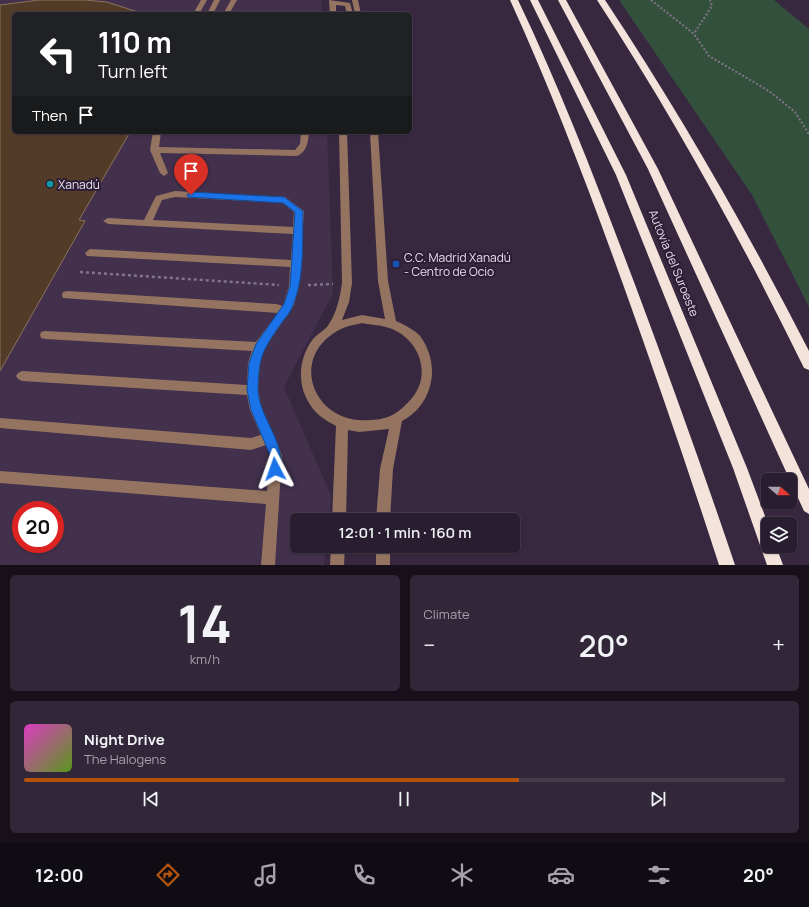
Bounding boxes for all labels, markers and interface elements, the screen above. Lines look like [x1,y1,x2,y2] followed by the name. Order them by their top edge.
[98,23,172,61] text: 110 m
[32,28,84,80] icon: left
[98,59,168,83] text: Turn left
[75,104,97,126] icon: arrive
[32,105,67,126] text: Then
[174,154,208,195] pin
[180,160,202,182] icon: arrive
[58,176,100,193] place label: Xanadú
[45,179,55,189] marker: Xanadú
[645,207,703,319] street label: Autovía del Suroeste
[404,249,511,280] place label: C.C. Madrid Xanadú - Centro de Ocio
[391,259,401,269] marker: C.C. Madrid Xanadú - Centro de Ocio
[254,448,296,490] position arrow
[761,473,797,509] north arrow
[761,473,797,553] map controls
[12,501,64,553] speed limit sign: 20
[761,517,797,553] button: layers
[339,522,471,543] text: 12:01 · 1 min · 160 m
[178,588,232,659] text: 14
[424,605,470,623] text: Climate
[579,625,629,666] text: 20°
[424,630,435,660] text: −
[772,630,785,660] text: +
[190,650,220,668] text: km/h
[84,729,165,750] text: Night Drive
[84,750,166,768] text: The Halogens
[140,788,162,810] icon: previous
[393,788,415,810] icon: pause
[647,788,669,810] icon: next
[154,861,182,889] icon: directions
[252,861,280,889] icon: music
[350,861,378,889] icon: phone
[448,861,476,889] icon: climate
[547,861,575,889] icon: car
[645,861,673,889] icon: filters
[35,863,84,887] text: 12:00
[743,863,774,887] text: 20°

